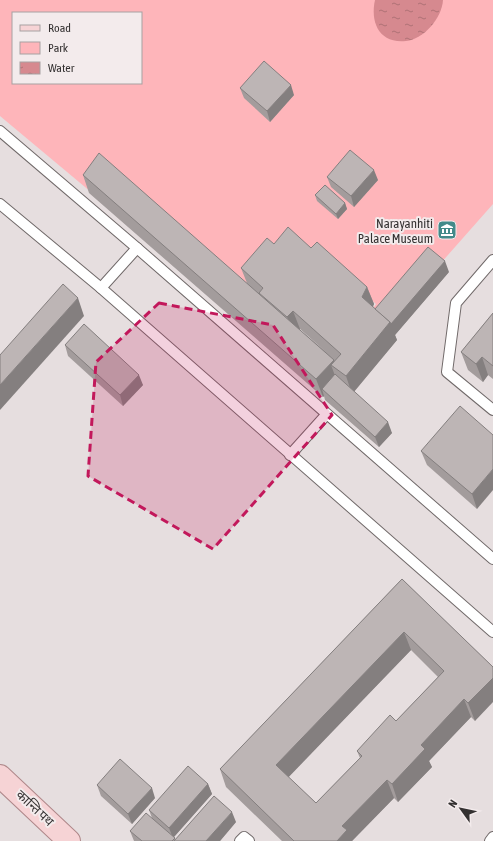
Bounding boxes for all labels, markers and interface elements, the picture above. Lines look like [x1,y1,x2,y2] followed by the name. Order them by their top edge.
[12,12,142,84] legend
[48,21,71,35] text: Road
[48,41,69,55] text: Park
[48,61,75,75] text: Water
[358,216,433,246] place label: Narayanhiti Palace Museum
[436,219,458,241] museum icon: Narayanhiti Palace Museum
[13,787,57,830] street label: कान्ति पथ
[441,789,481,829] north arrow
[446,798,459,810] text: N

